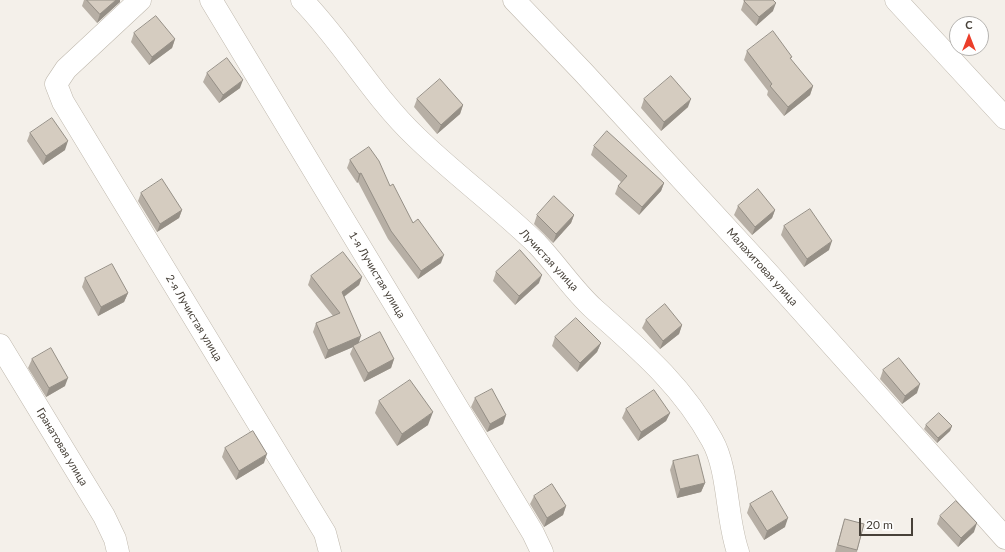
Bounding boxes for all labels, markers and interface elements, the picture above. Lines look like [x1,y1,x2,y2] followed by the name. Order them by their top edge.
[949,16,989,56] north arrow
[965,18,973,31] text: С
[724,225,800,309] street label: Малахитовая улица
[517,226,581,294] street label: Лучистая улица
[346,229,408,321] street label: 1-я Лучистая улица
[163,272,225,364] street label: 2-я Лучистая улица
[34,406,90,488] street label: Гранатовая улица
[861,510,915,536] scale bar
[866,517,893,532] text: 20 m

